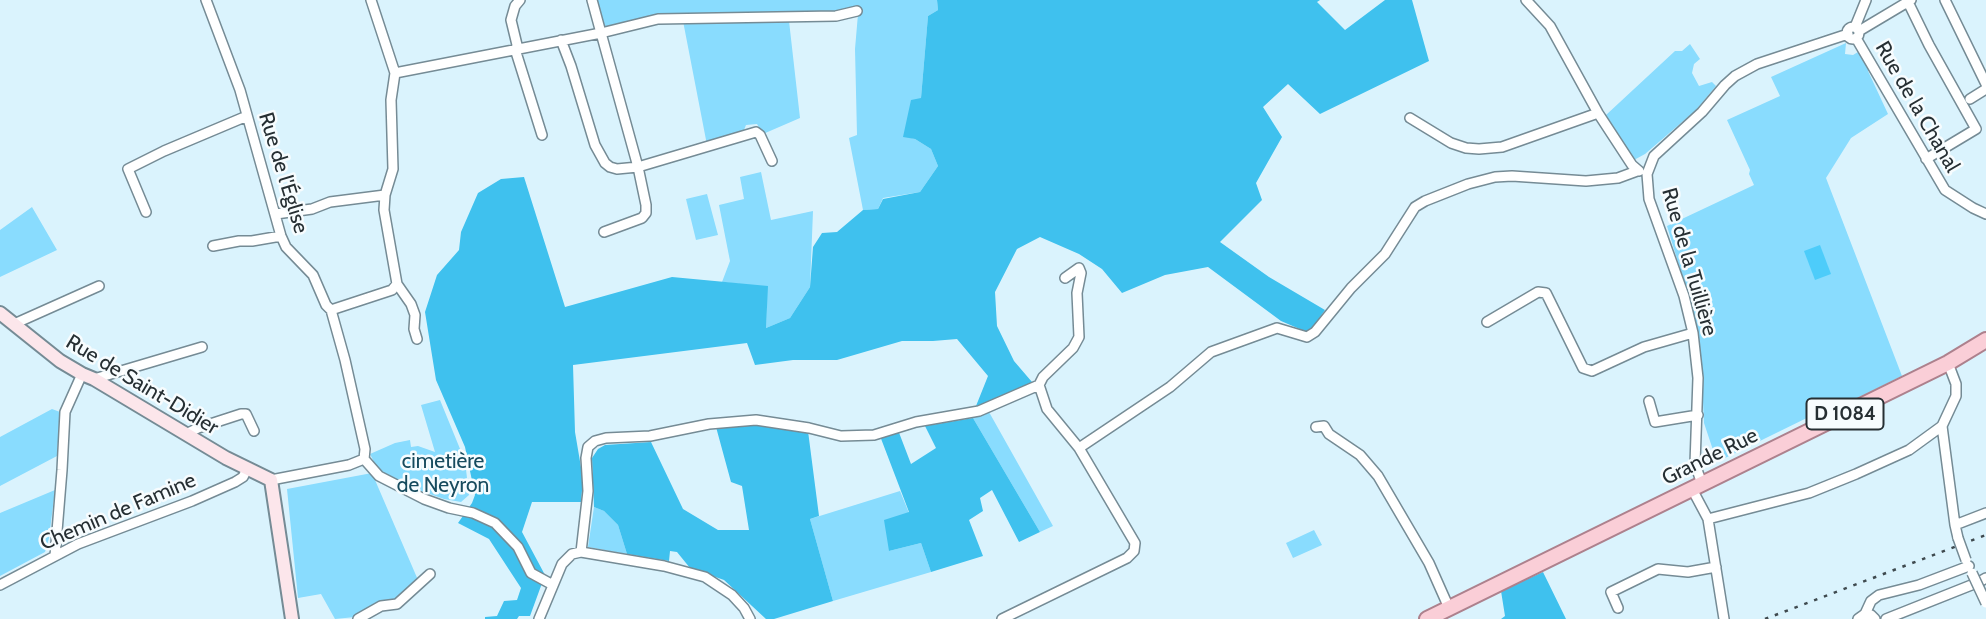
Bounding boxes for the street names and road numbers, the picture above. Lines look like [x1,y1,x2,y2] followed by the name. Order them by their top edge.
[1869,37,1965,177] street label: Rue de la Chanal
[253,110,313,236] street label: Rue de l'Église
[1656,185,1722,339] street label: Rue de la Tuillière
[61,330,223,440] street label: Rue de Saint-Didier
[1806,398,1884,430] road number: D 1084
[1658,423,1762,491] street label: Grande Rue
[36,468,200,556] street label: Chemin de Famine

